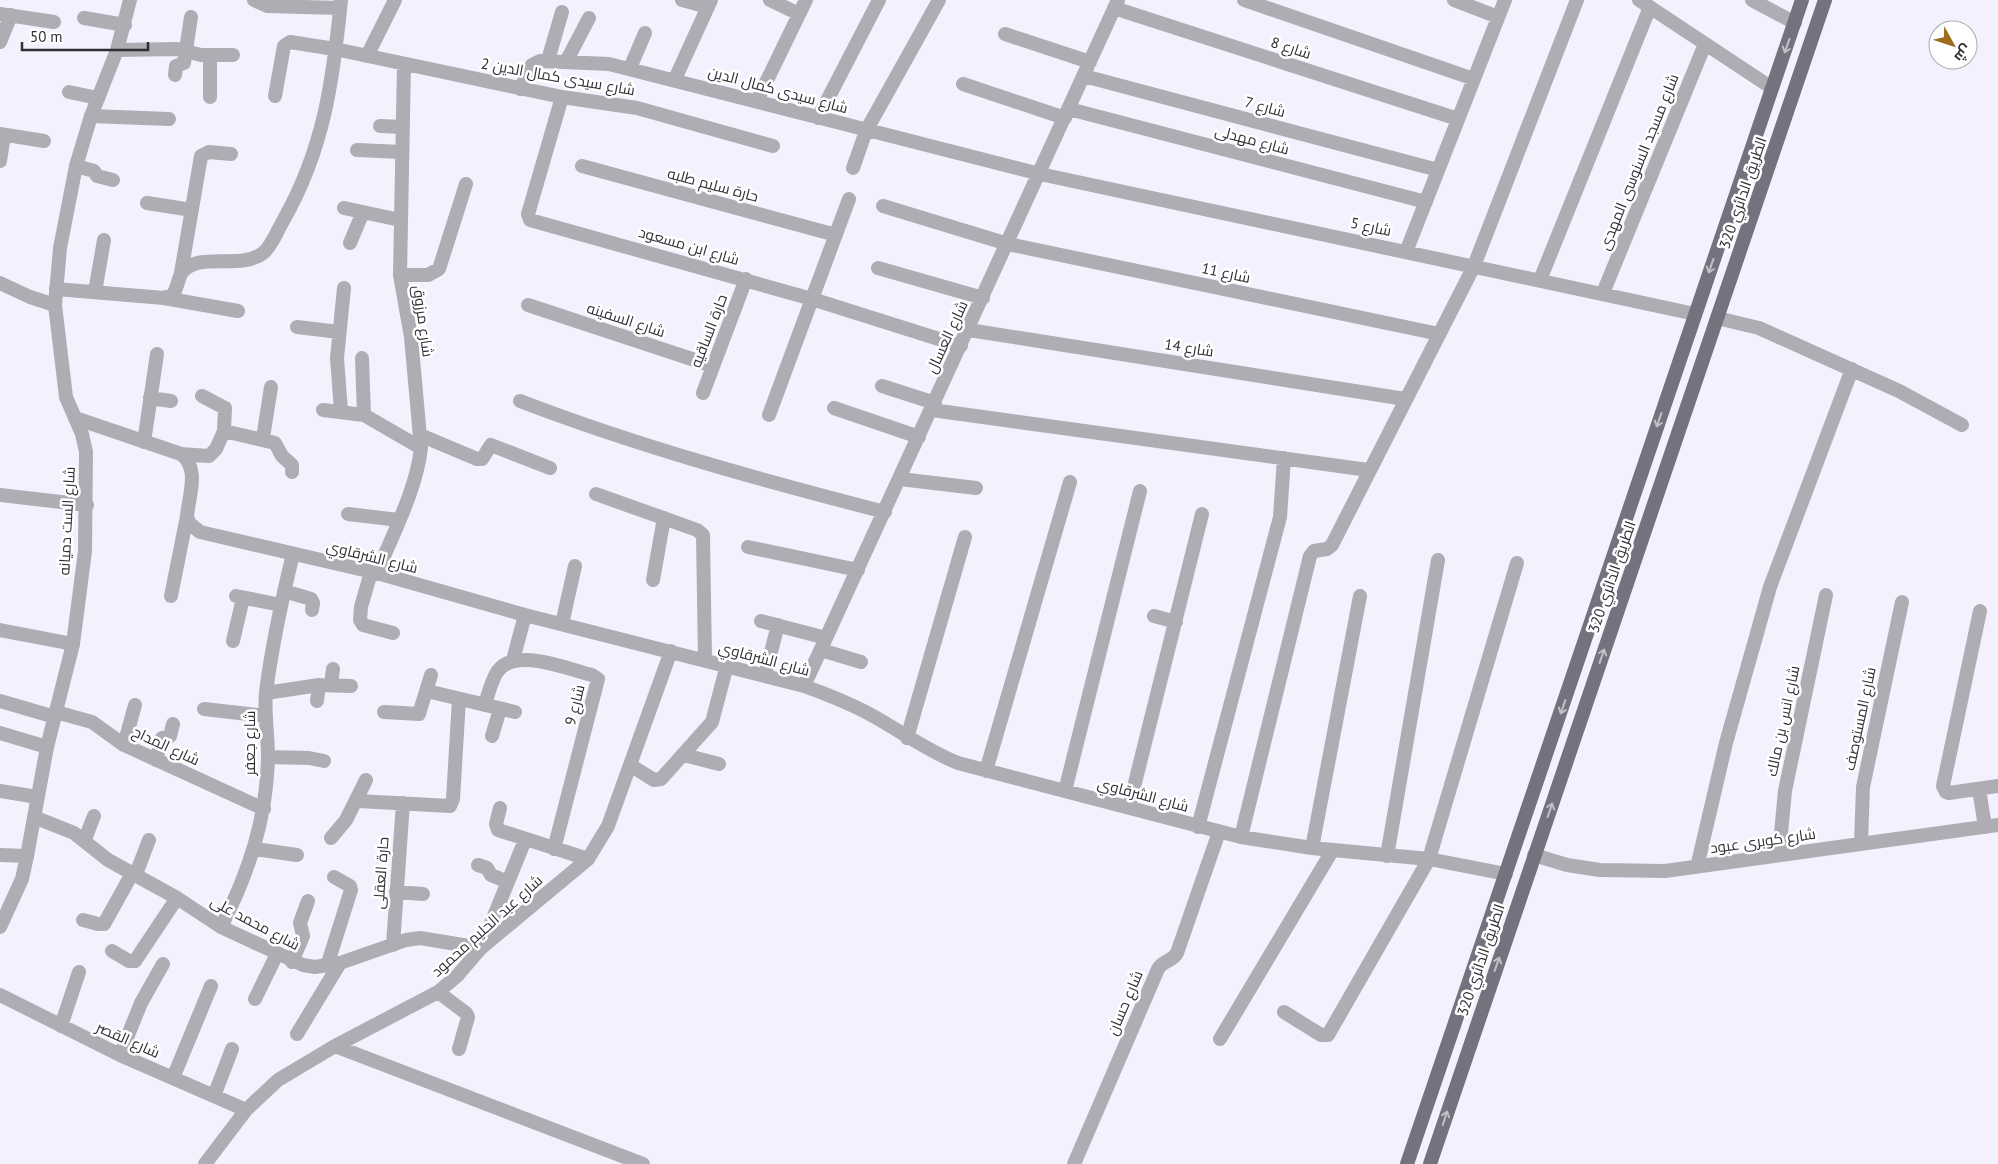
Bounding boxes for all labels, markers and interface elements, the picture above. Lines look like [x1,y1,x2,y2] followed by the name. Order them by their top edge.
[22,20,149,52] scale bar
[1928,20,1978,70] north arrow
[30,27,63,46] text: 50 m
[1268,32,1314,65] street label: شارع 8
[1781,38,1791,54] one-way arrow
[1950,41,1976,66] text: ش
[479,54,637,101] street label: شارع سيدى كمال الدين 2
[706,62,850,119] street label: شارع سيدى كمال الدين
[1594,71,1685,254] street label: شارع مسجد السنوسى المهدى
[1242,92,1288,123] street label: شارع 7
[1212,121,1291,160] street label: شارع مهدلى
[1714,134,1773,252] street label: الطريق الدائري 320
[665,163,761,207] street label: حارة سليم طلبه
[1349,213,1393,242] street label: شارع 5
[636,222,742,271] street label: شارع ابن مسعود
[1200,258,1252,289] street label: شارع 11
[1706,258,1716,274] one-way arrow
[407,284,438,358] street label: شارع مرزوق
[686,291,731,370] street label: حارة الساقيه
[921,297,973,377] street label: شارع العسال
[584,298,668,343] street label: شارع السفينه
[1163,334,1215,363] street label: شارع 14
[1654,412,1664,428] one-way arrow
[54,466,81,576] street label: شارع الست دميانه
[1583,518,1642,636] street label: الطريق الدائري 320
[324,536,420,580] street label: شارع الشرقاوي
[716,637,812,683] street label: شارع الشرقاوي
[1598,649,1608,665] one-way arrow
[1761,664,1805,778] street label: شارع انس بن مالك
[1839,665,1882,773] street label: شارع المستوصف
[560,683,591,728] street label: شارع 9
[1558,698,1567,714] one-way arrow
[240,710,261,777] street label: شارع جعفر
[129,722,203,771] street label: شارع المداح
[1095,773,1191,819] street label: شارع الشرقاوي
[1546,803,1555,818] one-way arrow
[1709,824,1817,859] street label: شارع كوبرى عبود
[368,836,394,910] street label: حارة العقلى
[427,871,548,982] street label: شارع عبد الحليم محمود
[206,891,303,956] street label: شارع محمد على
[1452,901,1511,1019] street label: الطريق الدائري 320
[1493,957,1502,972] one-way arrow
[1102,967,1149,1039] street label: شارع حسان
[92,1017,163,1064] street label: شارع القصر
[1441,1110,1450,1126] one-way arrow

